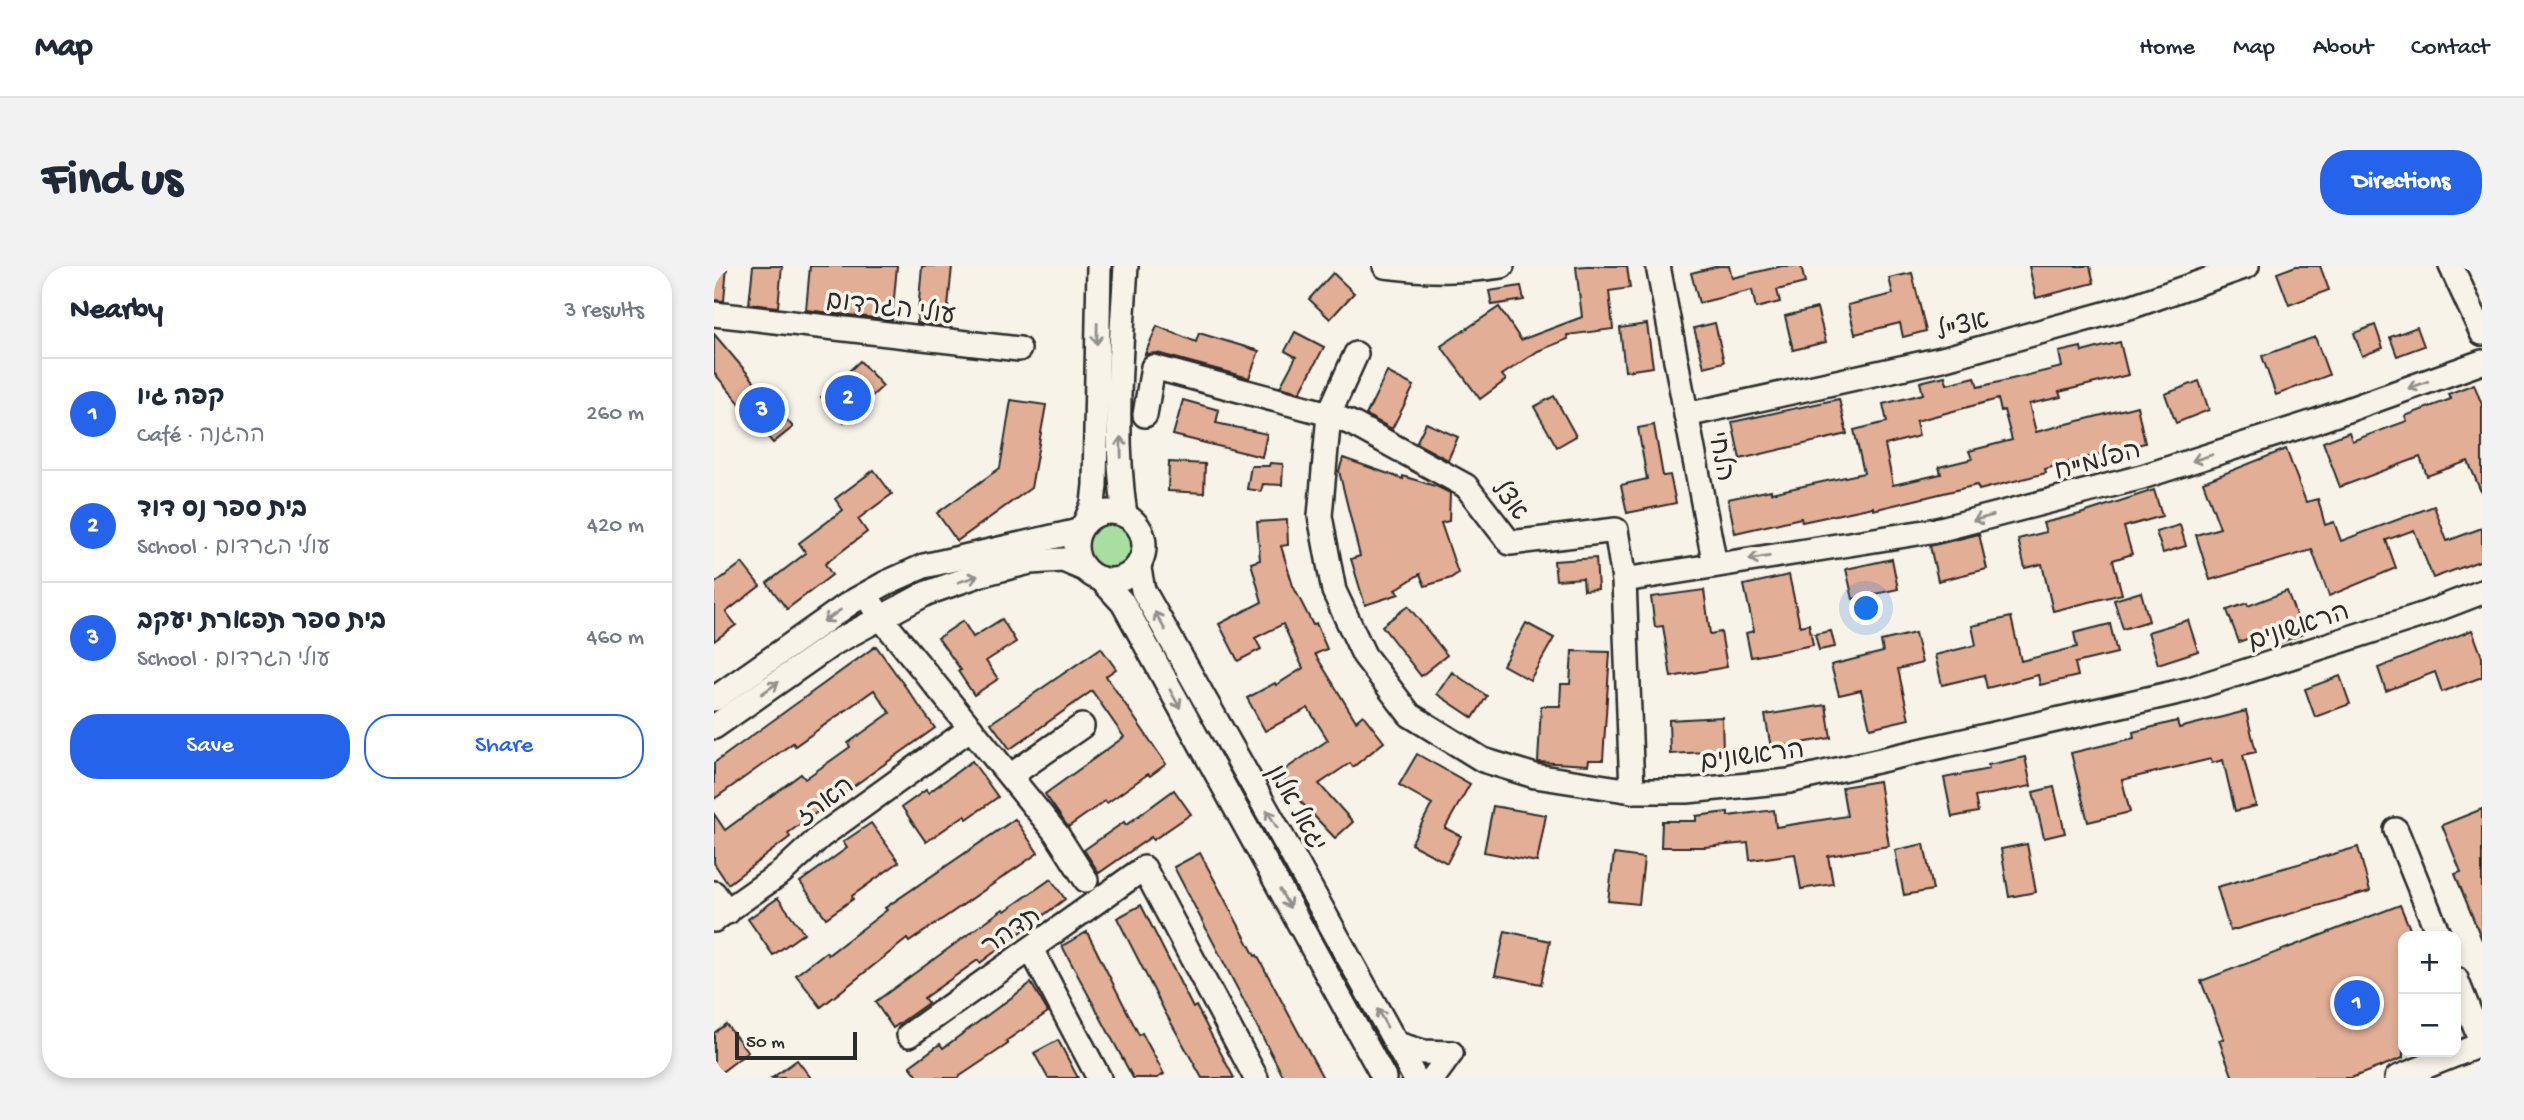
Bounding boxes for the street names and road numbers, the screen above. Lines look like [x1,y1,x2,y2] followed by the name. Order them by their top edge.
[824,285,957,334] street label: עולי הגרדום
[1933,305,1993,350] street label: אצ"ל
[1699,429,1741,485] street label: הלחי
[2051,435,2145,490] street label: הפלמ"ח
[1482,474,1534,528] street label: אצל
[2245,598,2354,660] street label: הראשונים
[1699,737,1806,780] street label: הראשונים
[1258,759,1332,858] street label: יגאל אלון
[792,772,862,835] street label: הארז
[977,901,1048,964] street label: תדהר

